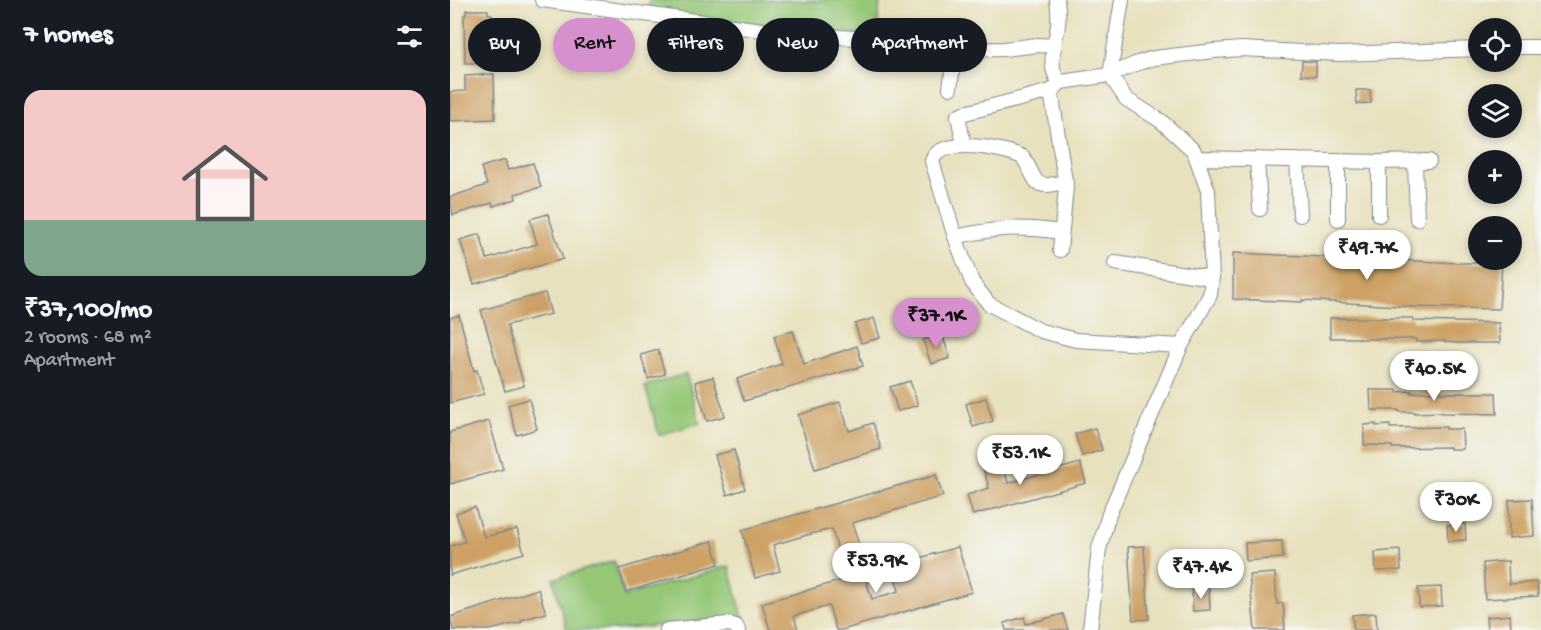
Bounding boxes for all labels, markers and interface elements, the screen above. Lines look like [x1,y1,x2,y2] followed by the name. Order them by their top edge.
[468,18,541,72] chip: Buy
[553,18,635,72] chip: Rent
[647,18,744,72] chip: Filters
[756,18,839,72] chip: New
[851,18,987,72] chip: Apartment
[1468,18,1522,270] map controls
[1468,18,1522,72] button: locate
[393,20,426,53] icon: filters
[24,21,113,52] text: 7 homes
[1468,84,1522,138] button: layers
[171,129,279,237] icon: home
[1468,150,1522,204] button: +
[1468,216,1522,270] button: −
[1318,230,1416,281] pin: ₹49.7K
[1338,238,1396,261] text: ₹49.7K
[24,296,152,327] text: ₹37,100/mo
[887,298,985,349] pin: ₹37.1K
[907,306,965,329] text: ₹37.1K
[24,327,152,350] text: 2 rooms · 68 m²
[24,350,114,373] text: Apartment
[1385,351,1483,402] pin: ₹40.5K
[1404,359,1464,382] text: ₹40.5K
[971,435,1069,486] pin: ₹53.1K
[991,443,1049,466] text: ₹53.1K
[1420,482,1492,533] pin: ₹30K
[1434,490,1478,513] text: ₹30K
[827,543,925,594] pin: ₹53.9K
[1152,549,1250,600] pin: ₹47.4K
[846,551,906,574] text: ₹53.9K
[1172,557,1230,580] text: ₹47.4K

